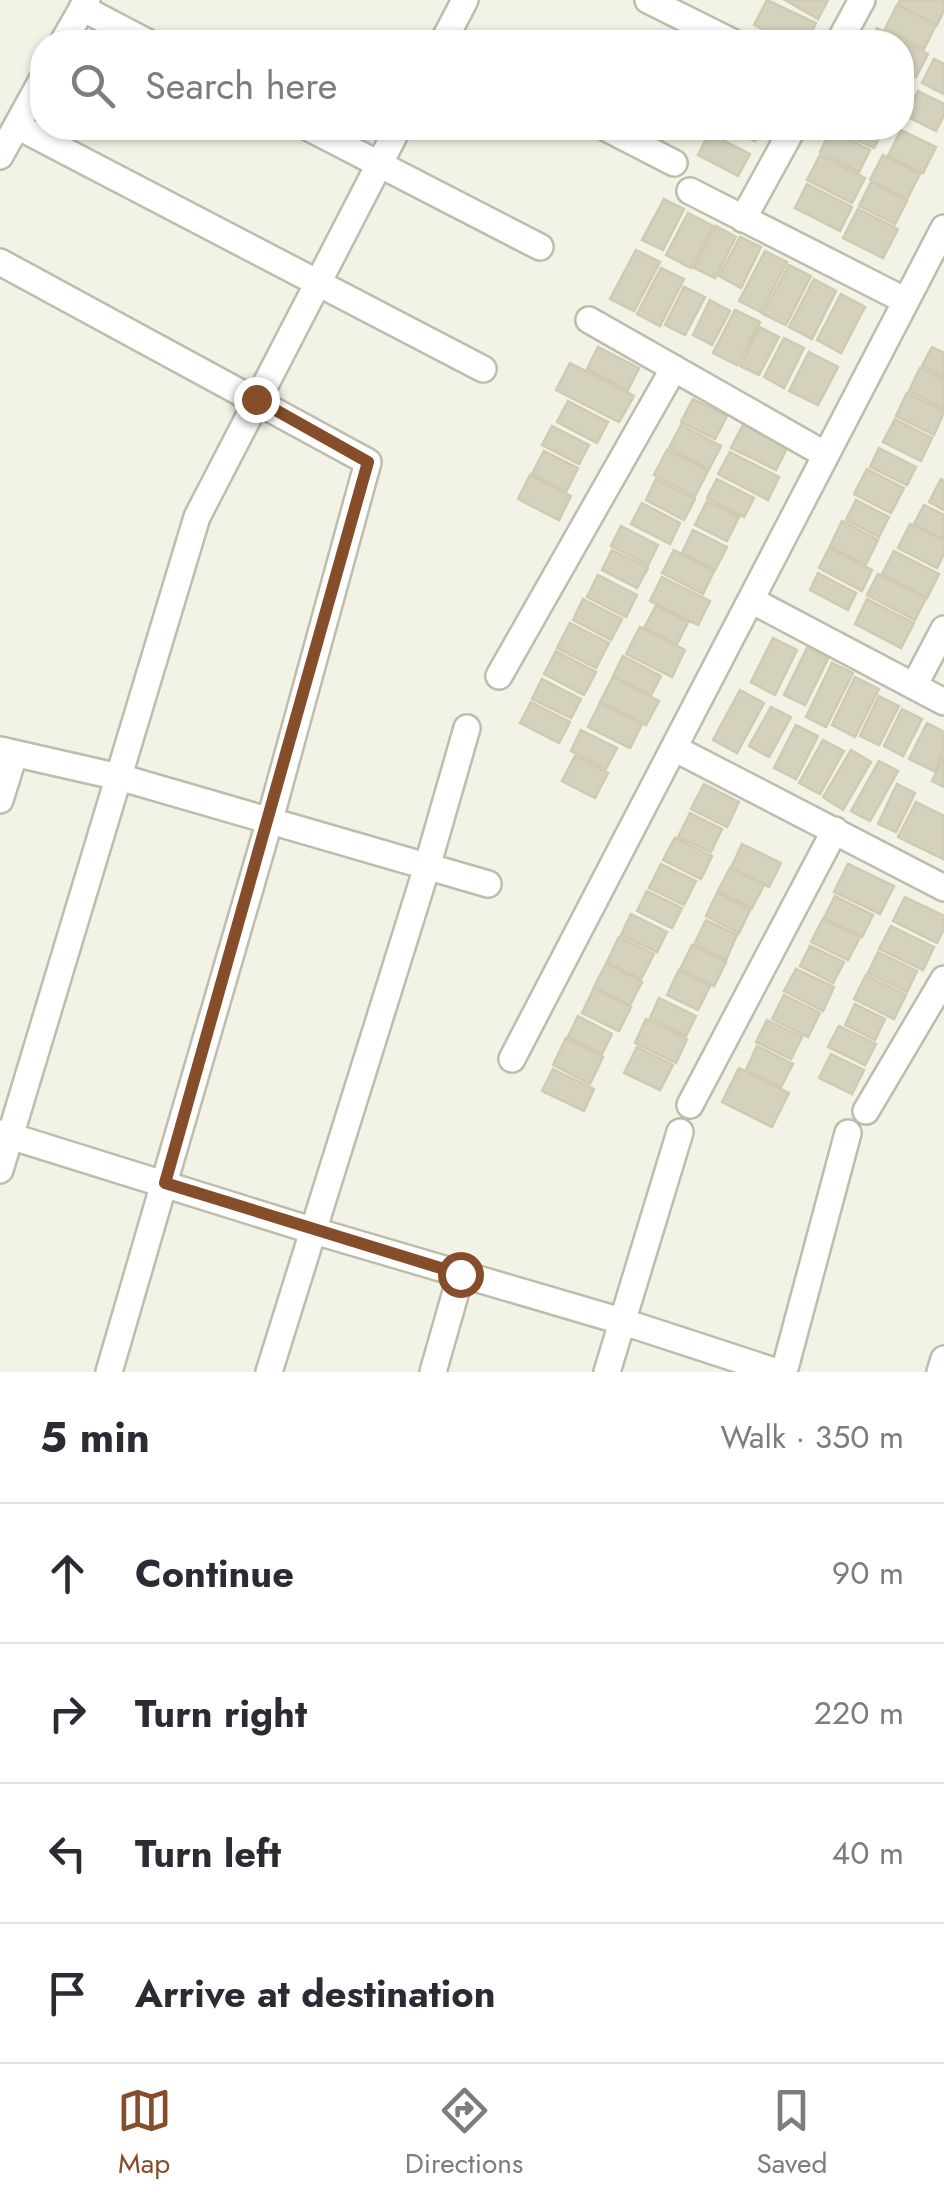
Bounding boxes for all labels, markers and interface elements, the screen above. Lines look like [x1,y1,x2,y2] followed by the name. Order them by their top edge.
[30,30,914,140] search box
[65,58,120,113] icon: search
[145,58,337,113] text: Search here
[234,377,280,423] route end
[438,1252,484,1298] route start
[40,1407,150,1468] text: 5 min
[721,1414,904,1460] text: Walk · 350 m
[40,1546,95,1601] icon: ahead
[135,1546,294,1601] text: Continue
[832,1550,904,1596] text: 90 m
[40,1686,95,1741] icon: right
[135,1686,307,1741] text: Turn right
[814,1690,904,1736] text: 220 m
[40,1826,95,1881] icon: left
[135,1826,281,1881] text: Turn left
[832,1830,904,1876] text: 40 m
[40,1966,95,2021] icon: arrive
[135,1966,496,2021] text: Arrive at destination
[117,2083,172,2184] tab: Map
[405,2083,523,2184] tab: Directions
[756,2083,827,2184] tab: Saved

